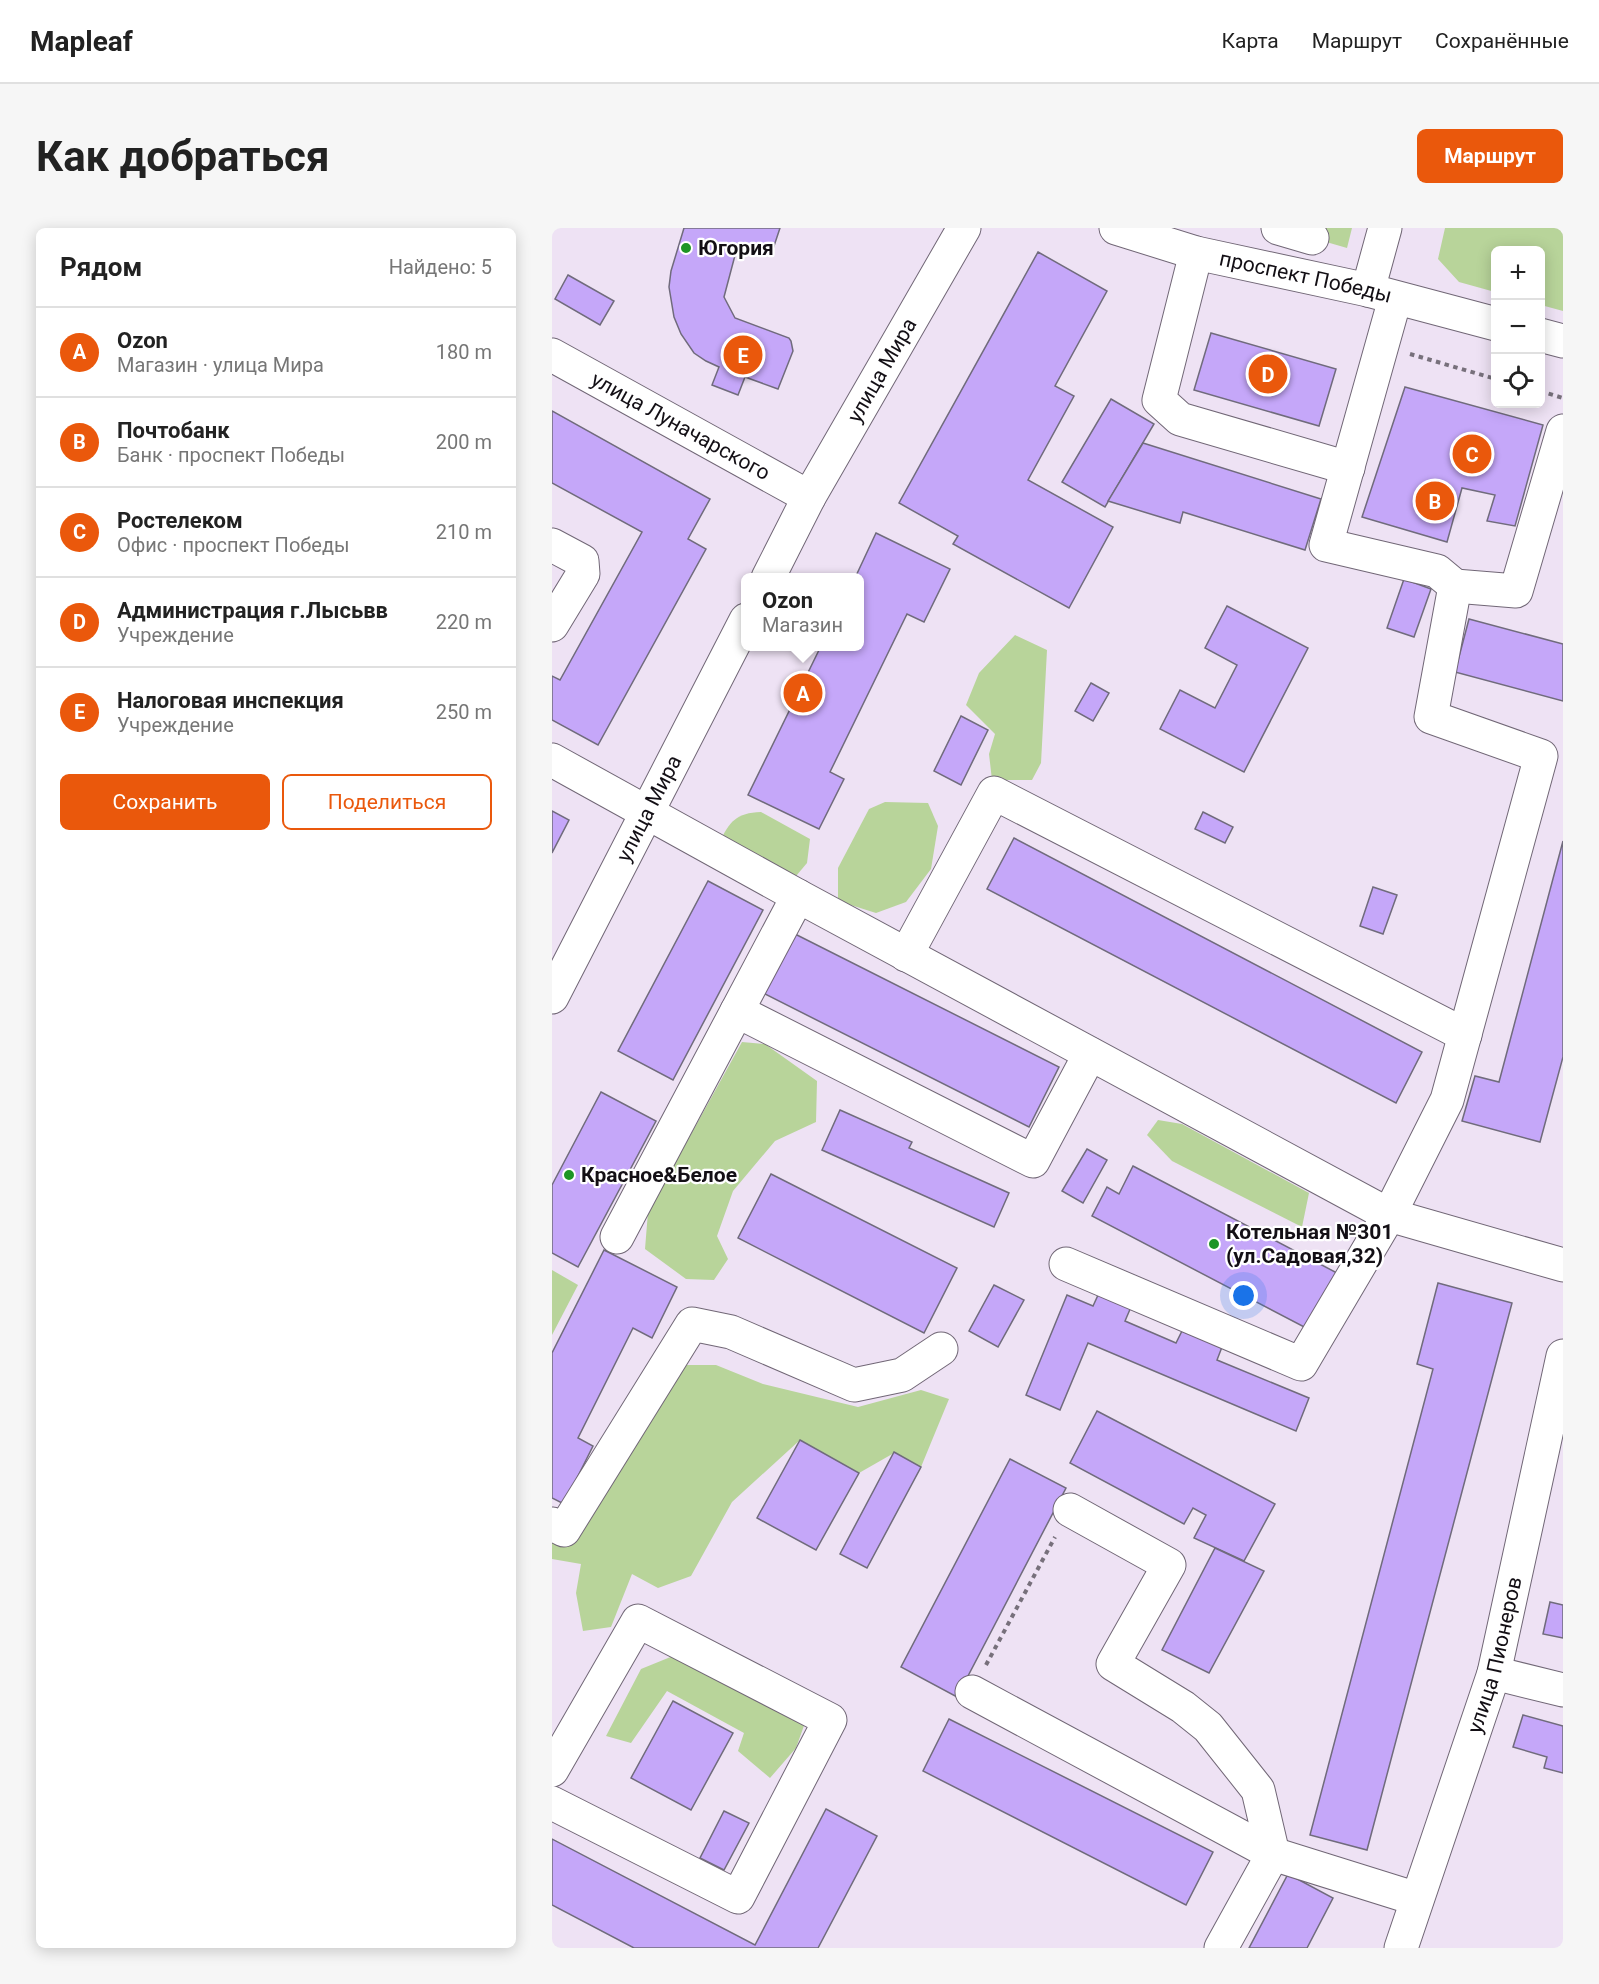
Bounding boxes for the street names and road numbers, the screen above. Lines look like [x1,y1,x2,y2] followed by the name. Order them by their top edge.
[1217,246,1394,308] street label: проспект Победы
[842,314,922,427] street label: улица Мира
[587,367,774,485] street label: улица Луначарского
[612,751,686,866] street label: улица Мира
[1463,1574,1527,1736] street label: улица Пионеров

